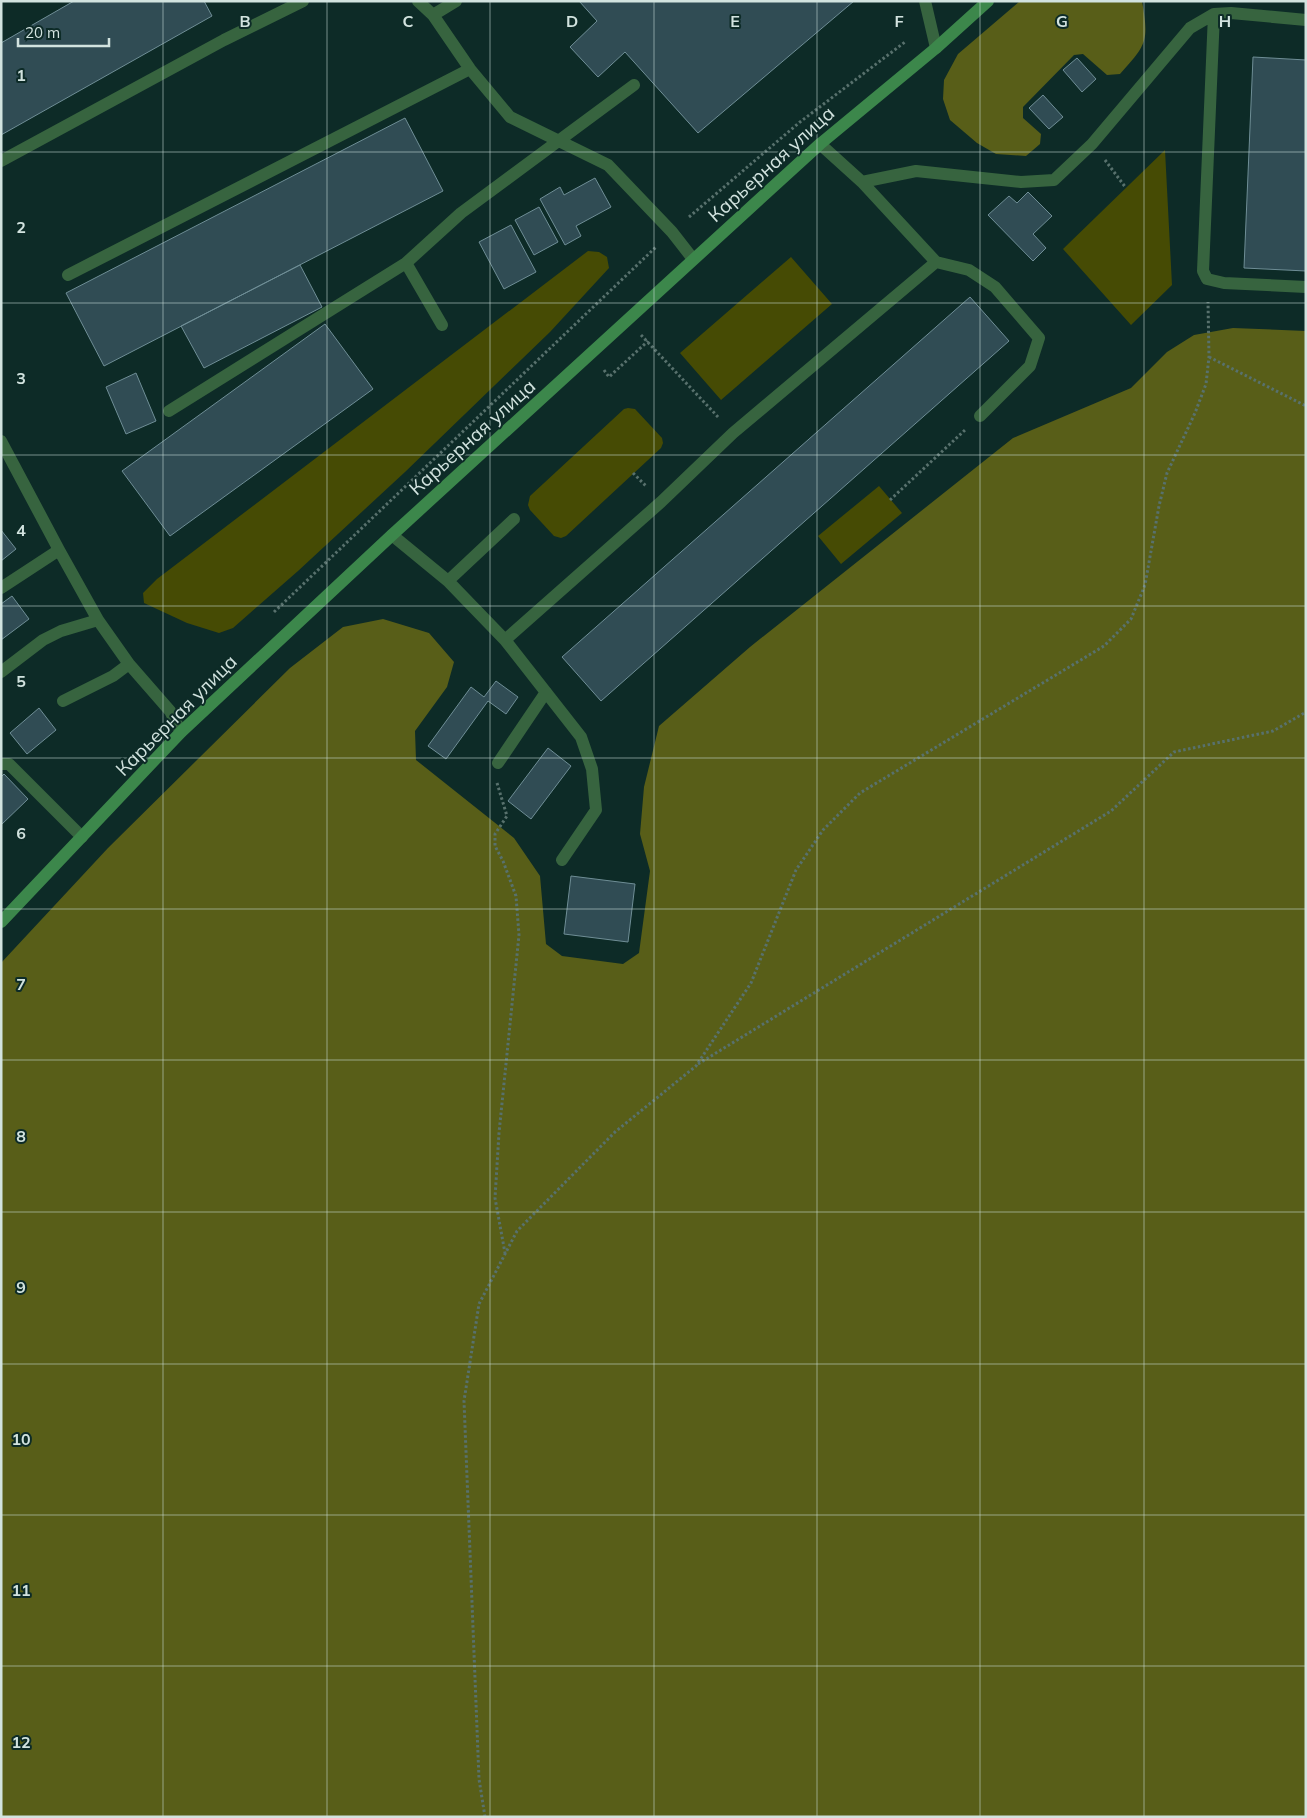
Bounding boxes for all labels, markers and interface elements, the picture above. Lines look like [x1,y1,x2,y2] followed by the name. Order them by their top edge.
[239,11,251,31] text: B
[403,11,414,31] text: C
[566,11,578,31] text: D
[730,11,740,31] text: E
[894,11,904,31] text: F
[1056,11,1068,31] text: G
[1219,11,1231,31] text: H
[18,15,109,47] scale bar
[25,23,60,42] text: 20 m
[16,65,26,85] text: 1
[703,101,839,227] street label: Карьерная улица
[16,217,26,237] text: 2
[16,368,26,388] text: 3
[404,374,540,500] street label: Карьерная улица
[16,520,26,540] text: 4
[110,649,242,781] street label: Карьерная улица
[16,671,26,691] text: 5
[16,823,26,843] text: 6
[16,974,26,994] text: 7
[16,1126,26,1146] text: 8
[16,1277,26,1297] text: 9
[11,1429,31,1449] text: 10
[11,1580,31,1600] text: 11
[11,1732,31,1752] text: 12

